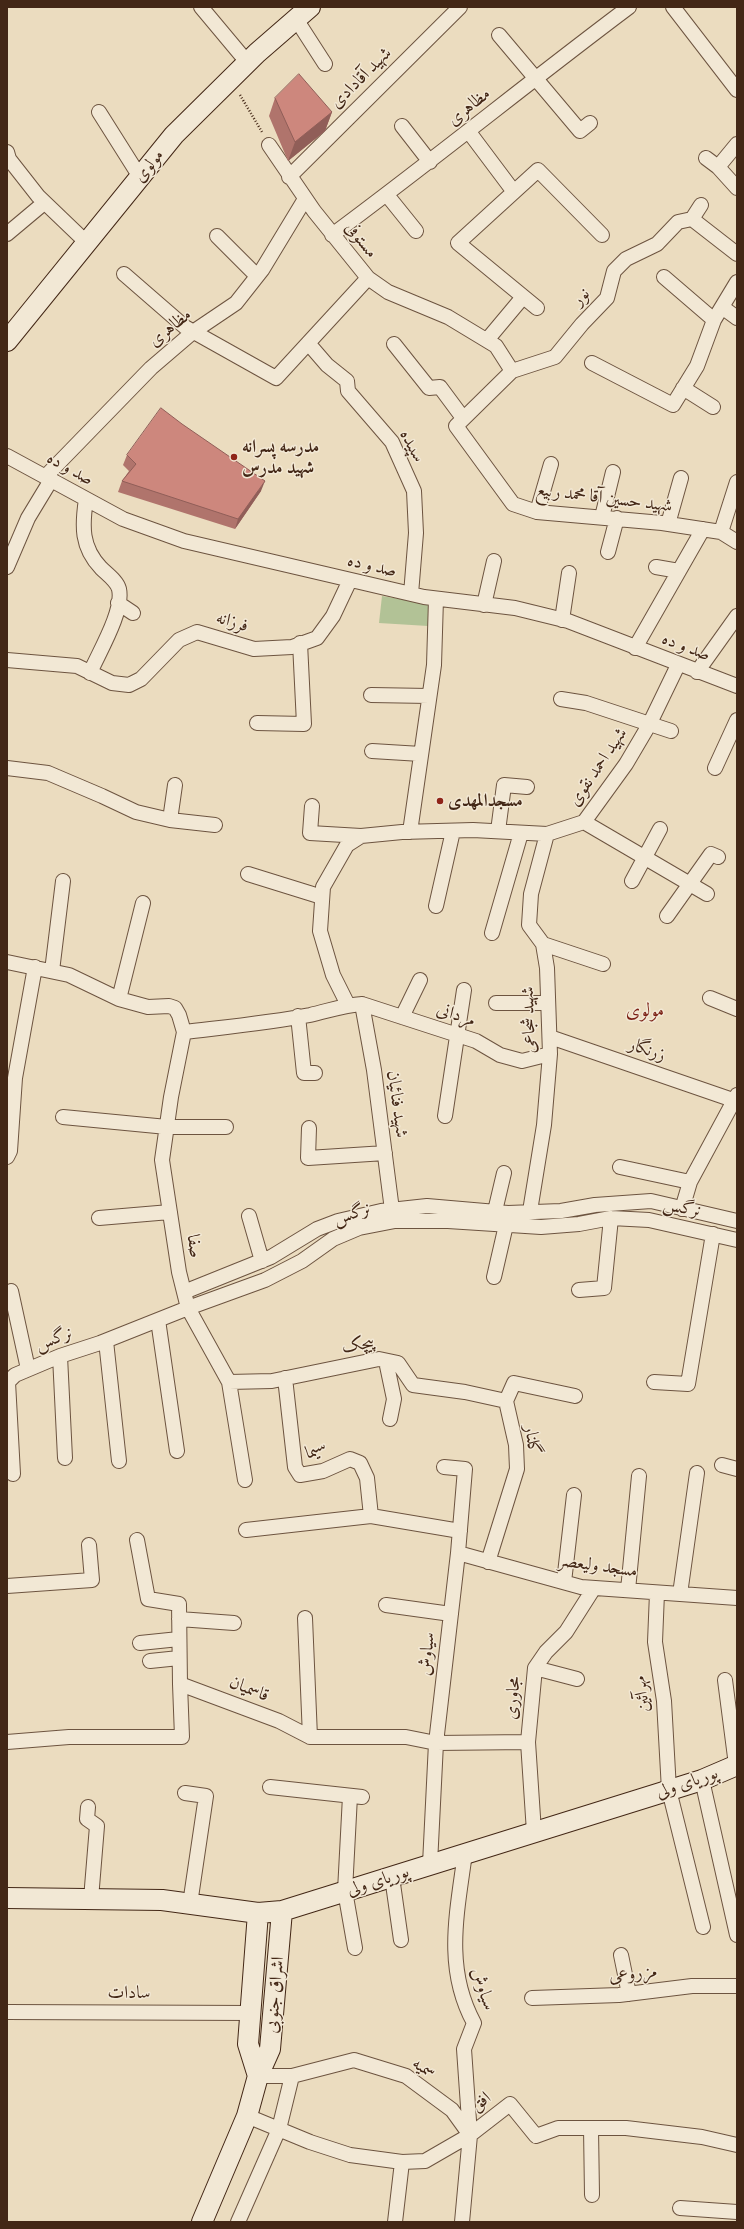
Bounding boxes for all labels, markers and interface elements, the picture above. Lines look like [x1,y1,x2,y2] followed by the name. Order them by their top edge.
[326,43,396,113] street label: شهید آقادادی
[443,83,495,131] street label: مظاهری
[129,145,169,187] street label: مولوی
[340,217,382,263] street label: مستوفی
[567,283,595,311] street label: نور
[144,304,196,352] street label: مظاهری
[394,426,430,466] street label: سپیده
[242,436,319,478] place label: مدرسه پسرانه شهید مدرس
[43,447,97,491] street label: صد و ده
[229,452,239,462] marker: مدرسه پسرانه شهید مدرس
[534,479,674,517] street label: شهید حسین آقا محمد ربیع
[345,550,399,582] street label: صد و ده
[213,607,251,637] street label: فرزانه
[659,628,713,666] street label: صد و ده
[564,724,632,810] street label: شهید احمد نقوی
[448,790,523,812] place label: مسجدالمهدی
[435,796,445,806] marker: مسجدالمهدی
[517,986,541,1054] street label: شهید شجاعی
[434,999,478,1031] street label: مردانی
[626,1000,664,1022] district label: مولوی
[626,1034,668,1066] street label: زرنگار
[382,1069,412,1139] street label: شهید فنائیان
[661,1193,703,1223] street label: نرگس
[330,1198,374,1230] street label: نرگس
[181,1233,207,1259] street label: صفا
[32,1322,76,1356] street label: نرگس
[341,1332,375,1358] street label: پیچک
[519,1424,545,1456] street label: گلنار
[303,1438,329,1464] street label: سیما
[557,1550,639,1582] street label: مسجد ولیعصر
[414,1631,440,1677] street label: سیاوش
[226,1671,272,1707] street label: قاسمیان
[629,1674,655,1714] street label: مهرآئین
[500,1676,526,1720] street label: مجاوری
[653,1762,721,1804] street label: پوریای ولی
[344,1861,412,1901] street label: پوریای ولی
[261,1956,289,2034] street label: اشراق جنوبی
[608,1961,658,1987] street label: مزروعی
[466,1965,500,2013] street label: سیاوش
[107,1982,151,2004] street label: سادات
[408,2053,440,2083] street label: سمیه
[466,2087,496,2117] street label: افق

